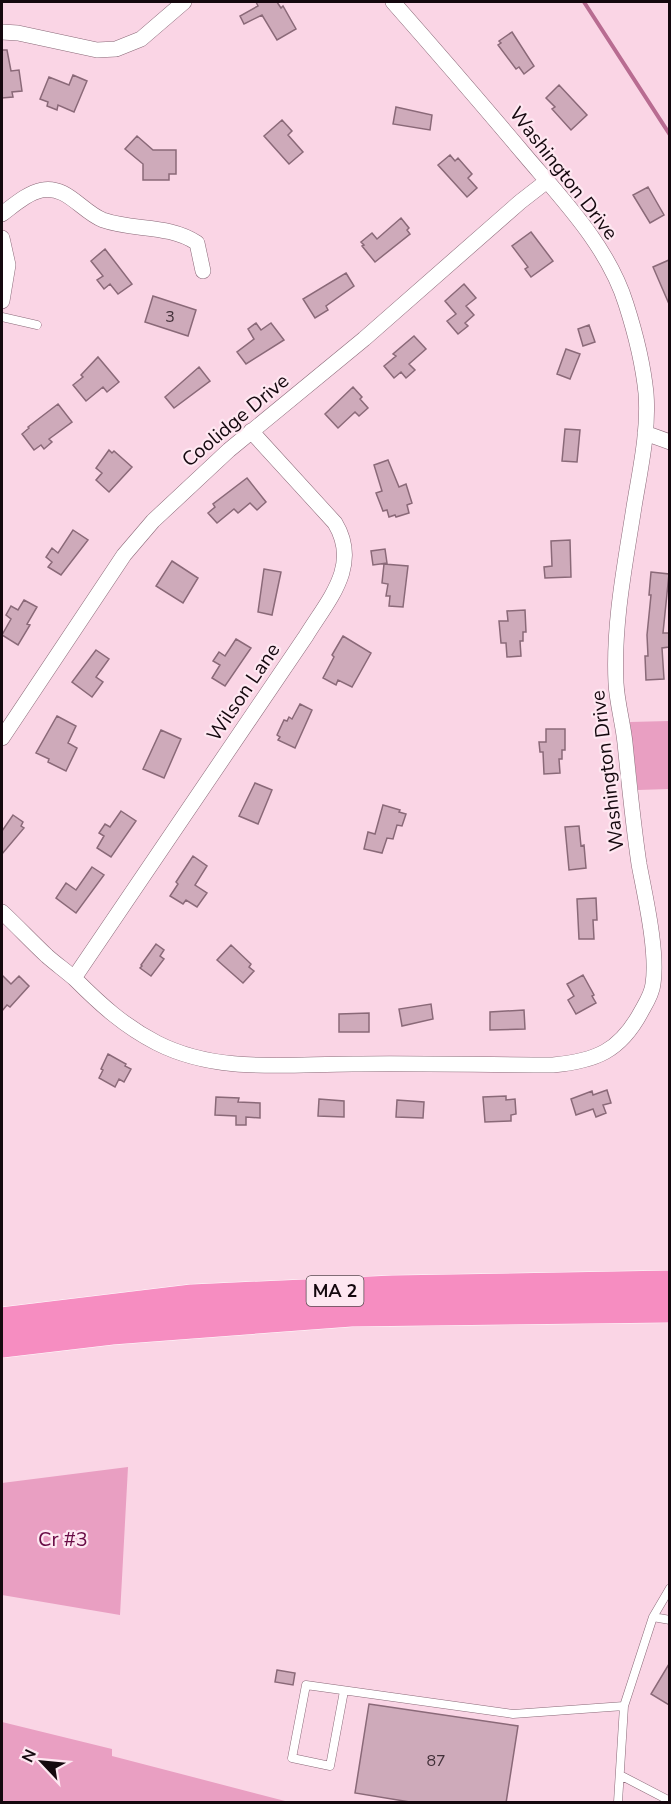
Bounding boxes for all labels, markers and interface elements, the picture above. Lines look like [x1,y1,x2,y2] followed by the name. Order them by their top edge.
[503,101,624,246] street label: Washington Drive
[165,306,175,328] house number: 3
[176,368,295,473] street label: Coolidge Drive
[201,638,286,747] street label: Wilson Lane
[584,689,631,853] street label: Washington Drive
[306,1276,364,1306] road number: MA 2
[38,1526,88,1553] park label: Cr #3
[12,1732,72,1792] north arrow
[17,1746,42,1766] text: N
[426,1750,446,1772] house number: 87

